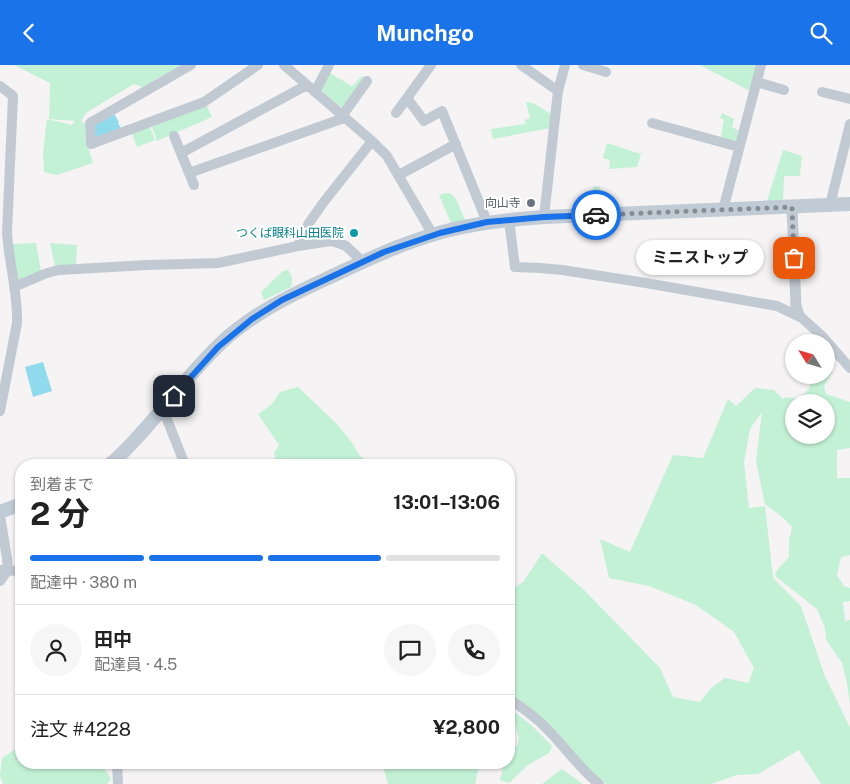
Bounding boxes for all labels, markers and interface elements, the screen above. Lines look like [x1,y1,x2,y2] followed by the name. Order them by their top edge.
[15,19,43,47] icon: back
[807,19,835,47] icon: search
[376,20,474,46] text: Munchgo
[571,190,621,240] courier
[485,196,521,210] place label: 向山寺
[525,197,537,209] marker: 向山寺
[582,201,610,229] icon: car
[236,226,344,240] place label: つくば眼科山田医院
[348,227,360,239] marker: つくば眼科山田医院
[773,237,815,279] pin
[636,241,764,275] callout: ミニストップ
[780,244,808,272] icon: bag
[652,248,748,267] text: ミニストップ
[785,334,835,384] north arrow
[785,334,835,444] map controls
[153,375,195,417] pin
[160,382,188,410] icon: home
[785,394,835,444] button: layers
[30,475,94,494] text: 到着まで
[393,491,500,513] text: 13:01–13:06
[30,495,90,532] text: 2 分
[30,573,137,592] text: 配達中 · 380 m
[30,624,82,676] button: person
[384,624,436,676] button: chat
[448,624,500,676] button: phone
[94,628,132,650] text: 田中
[94,655,177,674] text: 配達員 · 4.5
[433,716,500,738] text: ¥2,800
[30,718,131,740] text: 注文 #4228

